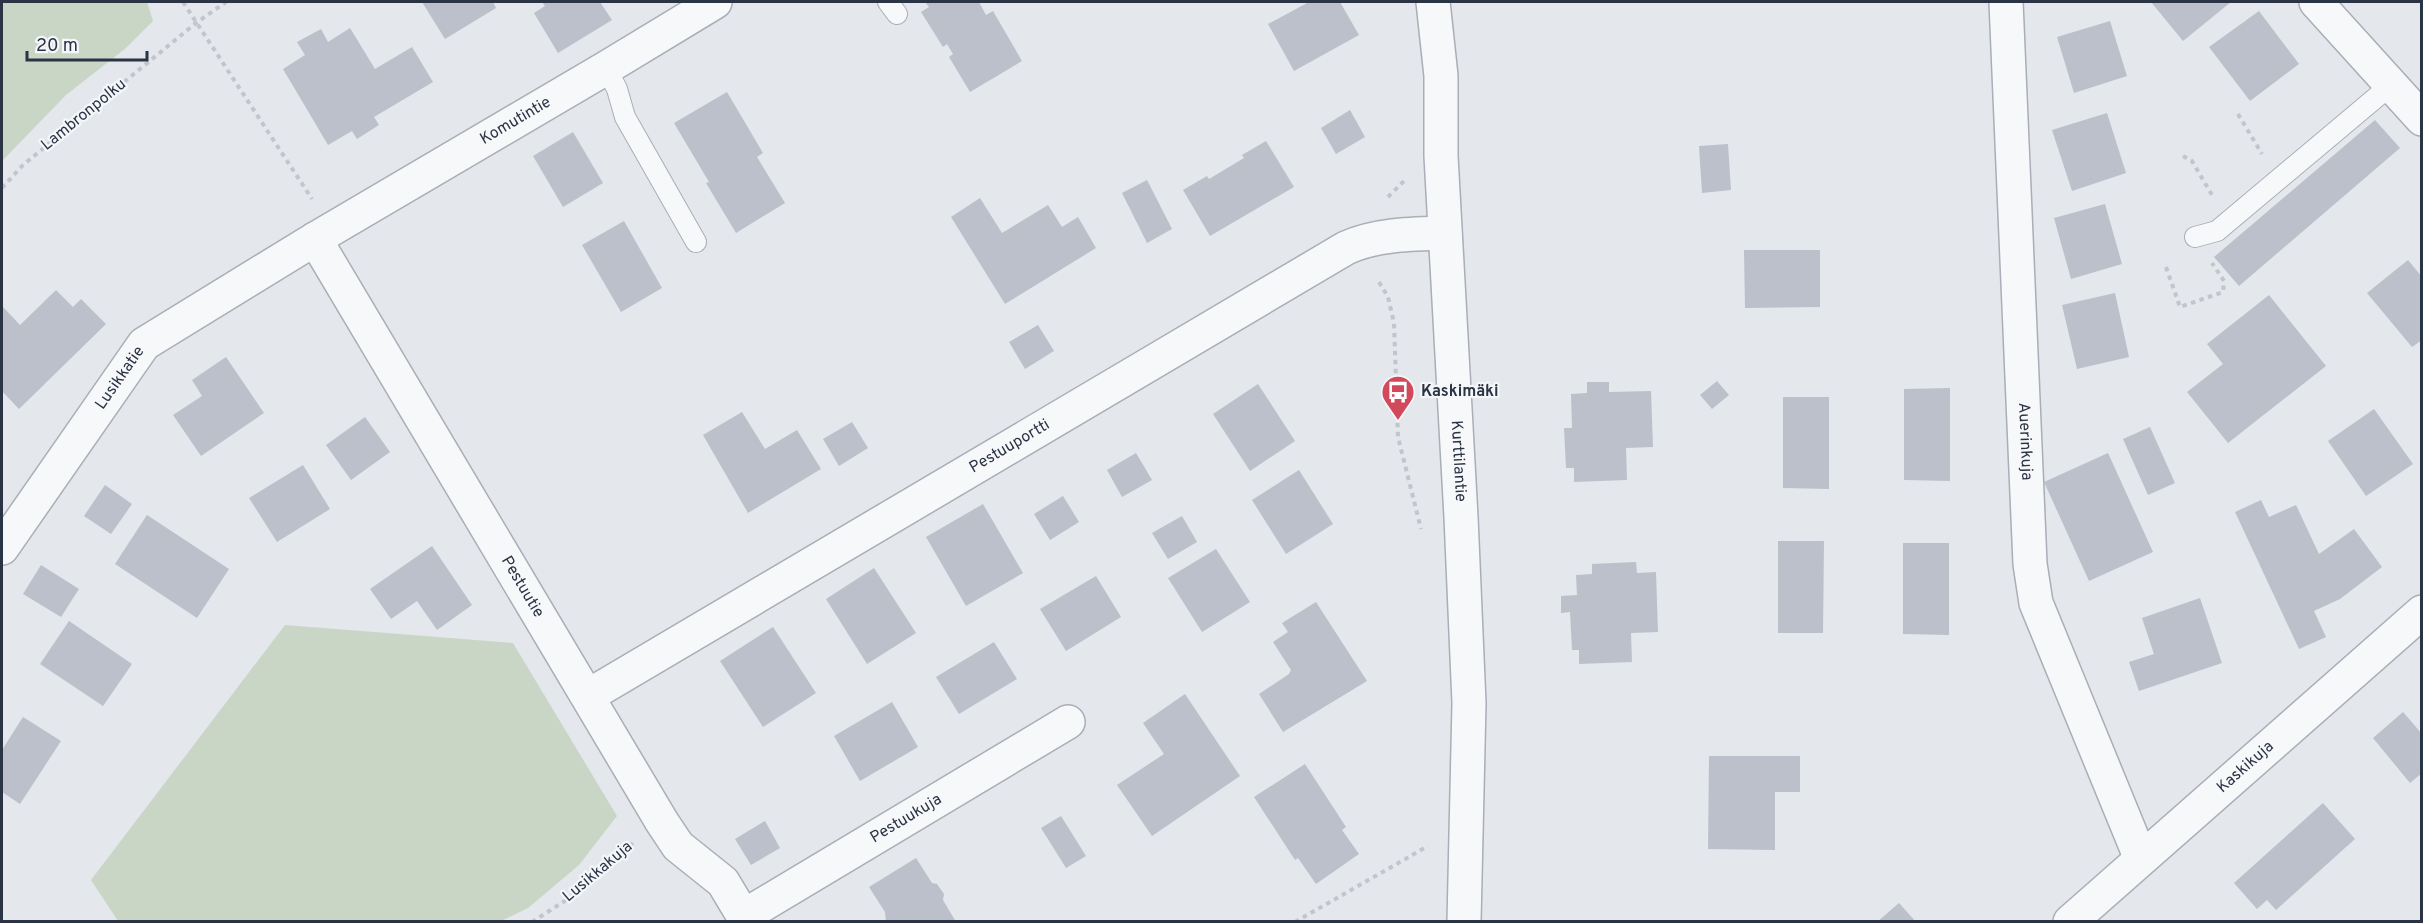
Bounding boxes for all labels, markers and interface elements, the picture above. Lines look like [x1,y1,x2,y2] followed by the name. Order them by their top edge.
[27,24,147,62] scale bar
[36,35,78,58] text: 20 m
[37,75,131,155] street label: Lambronpolku
[477,93,555,150] street label: Komutintie
[91,343,149,414] street label: Lusikkatie
[1380,374,1416,421] bus stop icon: Kaskimäki
[1421,382,1499,402] place label: Kaskimäki
[2013,402,2036,481] street label: Auerinkuja
[966,415,1054,478] street label: Pestuuportti
[1446,420,1470,502] street label: Kurttilantie
[496,553,548,621] street label: Pestuutie
[2213,737,2278,798] street label: Kaskikuja
[867,790,946,848] street label: Pestuukuja
[559,837,637,907] street label: Lusikkakuja

